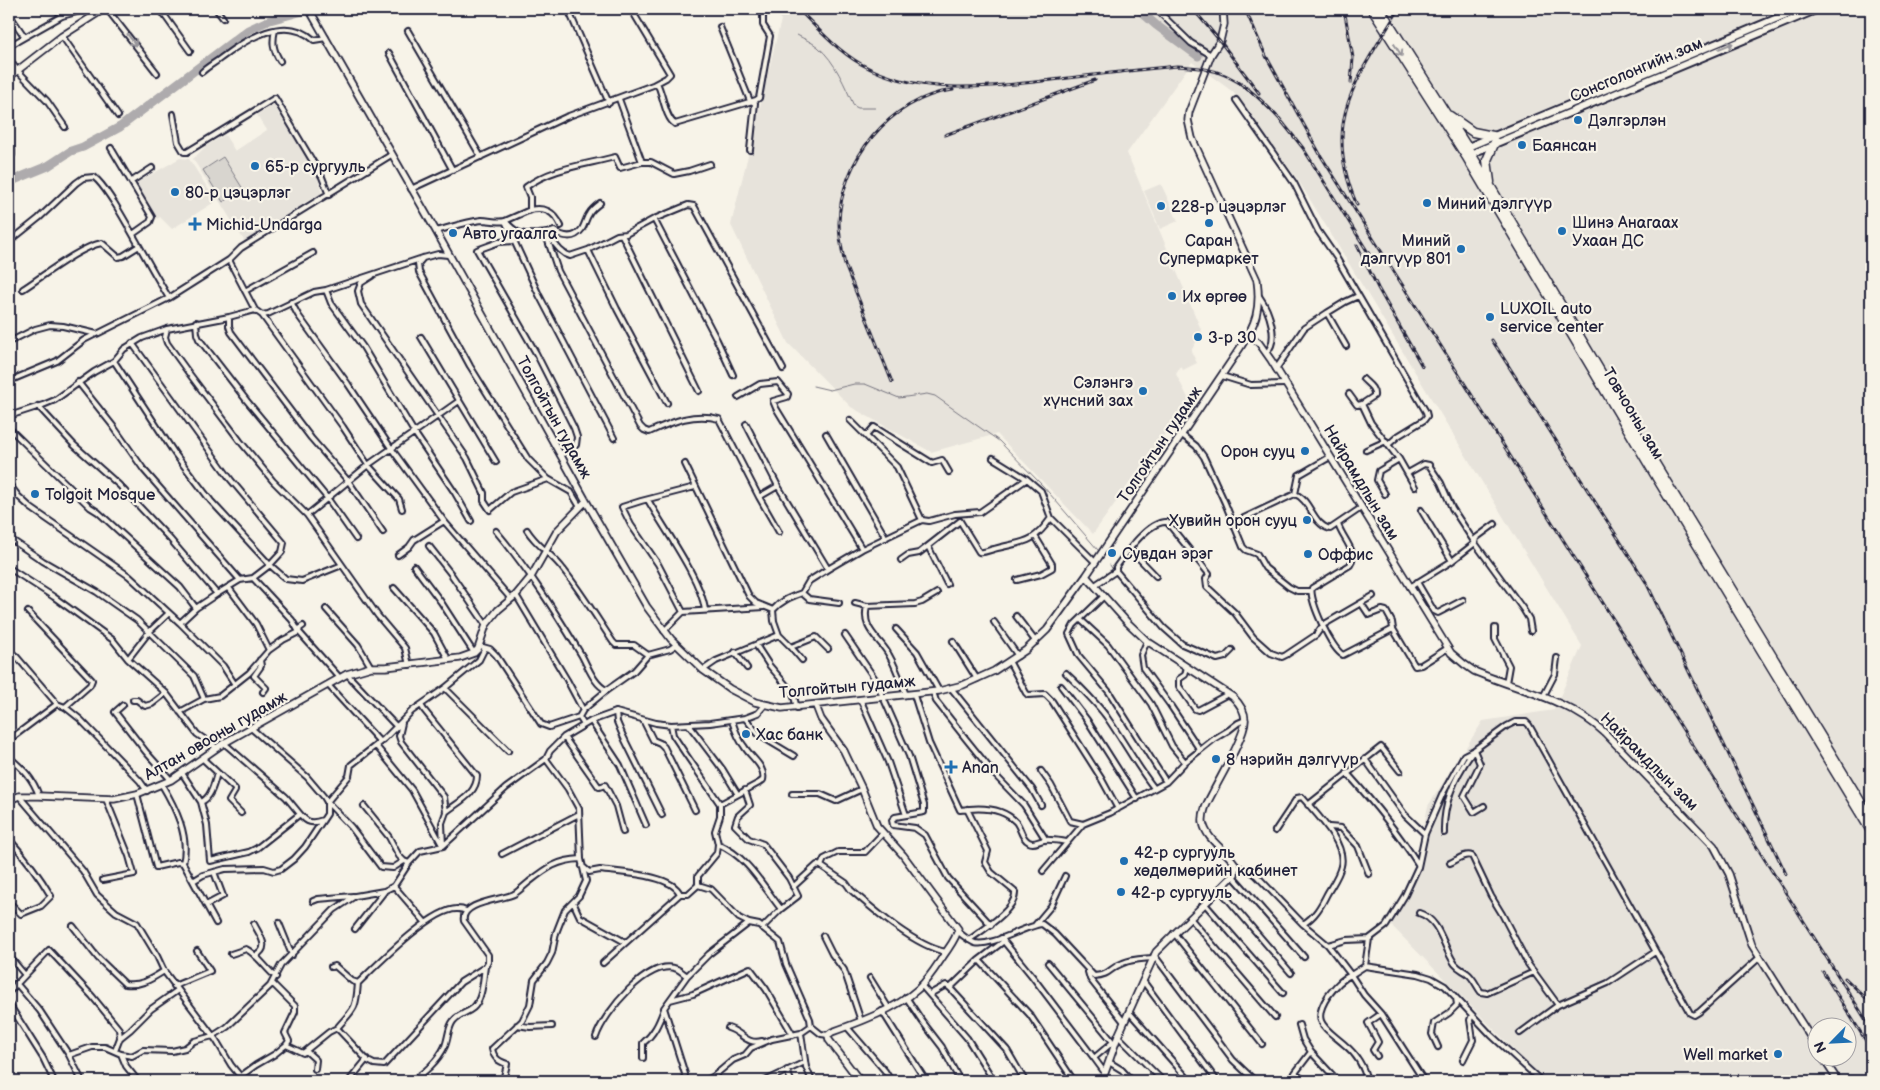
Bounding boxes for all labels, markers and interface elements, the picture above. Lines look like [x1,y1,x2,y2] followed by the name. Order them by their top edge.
[127,34,138,47] one-way arrow
[1567,34,1706,107] street label: Сонсголонгийн зам
[1718,41,1733,50] one-way arrow
[1393,43,1403,57] one-way arrow
[1588,112,1666,131] place label: Дэлгэрлэн
[1572,114,1584,126] marker: Дэлгэрлэн
[1532,137,1597,156] place label: Баянсан
[1516,139,1528,151] marker: Баянсан
[265,158,365,177] place label: 65-р сургууль
[249,160,261,172] marker: 65-р сургууль
[185,184,291,203] place label: 80-р цэцэрлэг
[169,186,181,198] marker: 80-р цэцэрлэг
[1437,195,1552,214] place label: Миний дэлгүүр
[1421,197,1433,209] marker: Миний дэлгүүр
[1171,198,1286,217] place label: 228-р цэцэрлэг
[1155,200,1167,212] marker: 228-р цэцэрлэг
[1572,214,1678,251] place label: Шинэ Анагаах Ухаан ДС
[206,216,322,235] place label: Michid-Undarga
[188,217,202,231] marker: Michid-Undarga
[1203,217,1215,229] marker: Саран Супермаркет
[462,225,558,244] place label: Авто угаалга
[1556,225,1568,237] marker: Шинэ Анагаах Ухаан ДС
[447,227,459,239] marker: Авто угаалга
[1159,232,1259,269] place label: Саран Супермаркет
[1361,232,1451,269] place label: Миний дэлгүүр 801
[1455,243,1467,255] marker: Миний дэлгүүр 801
[1182,288,1247,307] place label: Их өргөө
[1166,290,1178,302] marker: Их өргөө
[1500,300,1604,337] place label: LUXOIL auto service center
[1484,311,1496,323] marker: LUXOIL auto service center
[1208,329,1256,348] place label: 3-р 30
[1192,331,1204,343] marker: 3-р 30
[512,353,596,483] street label: Толгойтын гудамж
[1598,364,1668,463] street label: Товчооны зам
[1044,374,1133,411] place label: Сэлэнгэ хүнсний зах
[1114,382,1207,507] street label: Толгойтын гудамж
[1137,385,1149,397] marker: Сэлэнгэ хүнсний зах
[1319,422,1403,544] street label: Найрамдлын зам
[1221,443,1296,462] place label: Орон сууц
[1299,445,1311,457] marker: Орон сууц
[45,486,156,505] place label: Tolgoit Mosque
[29,488,41,500] marker: Tolgoit Mosque
[1169,512,1298,531] place label: Хувийн орон сууц
[1301,514,1313,526] marker: Хувийн орон сууц
[1122,545,1213,564] place label: Сувдан эрэг
[1318,546,1373,565] place label: Оффис
[1106,547,1118,559] marker: Сувдан эрэг
[1302,548,1314,560] marker: Оффис
[778,672,917,703] street label: Толгойтын гудамж
[140,687,291,785] street label: Алтан овооны гудамж
[1596,709,1702,815] street label: Найрамдлын зам
[756,726,824,745] place label: Хас банк
[740,728,752,740] marker: Хас банк
[1226,751,1359,770] place label: 8 нэрийн дэлгүүр
[1210,753,1222,765] marker: 8 нэрийн дэлгүүр
[962,759,999,778] place label: Anan
[944,760,958,774] marker: Anan
[1134,844,1298,881] place label: 42-p сургууль хөдөлмөрийн кабинет
[1118,855,1130,867] marker: 42-p сургууль хөдөлмөрийн кабинет
[1131,884,1232,903] place label: 42-p сургууль
[1115,886,1127,898] marker: 42-p сургууль
[1808,1018,1858,1068] north arrow
[1811,1039,1830,1055] text: N
[1683,1046,1768,1065] place label: Well market
[1772,1048,1784,1060] marker: Well market

